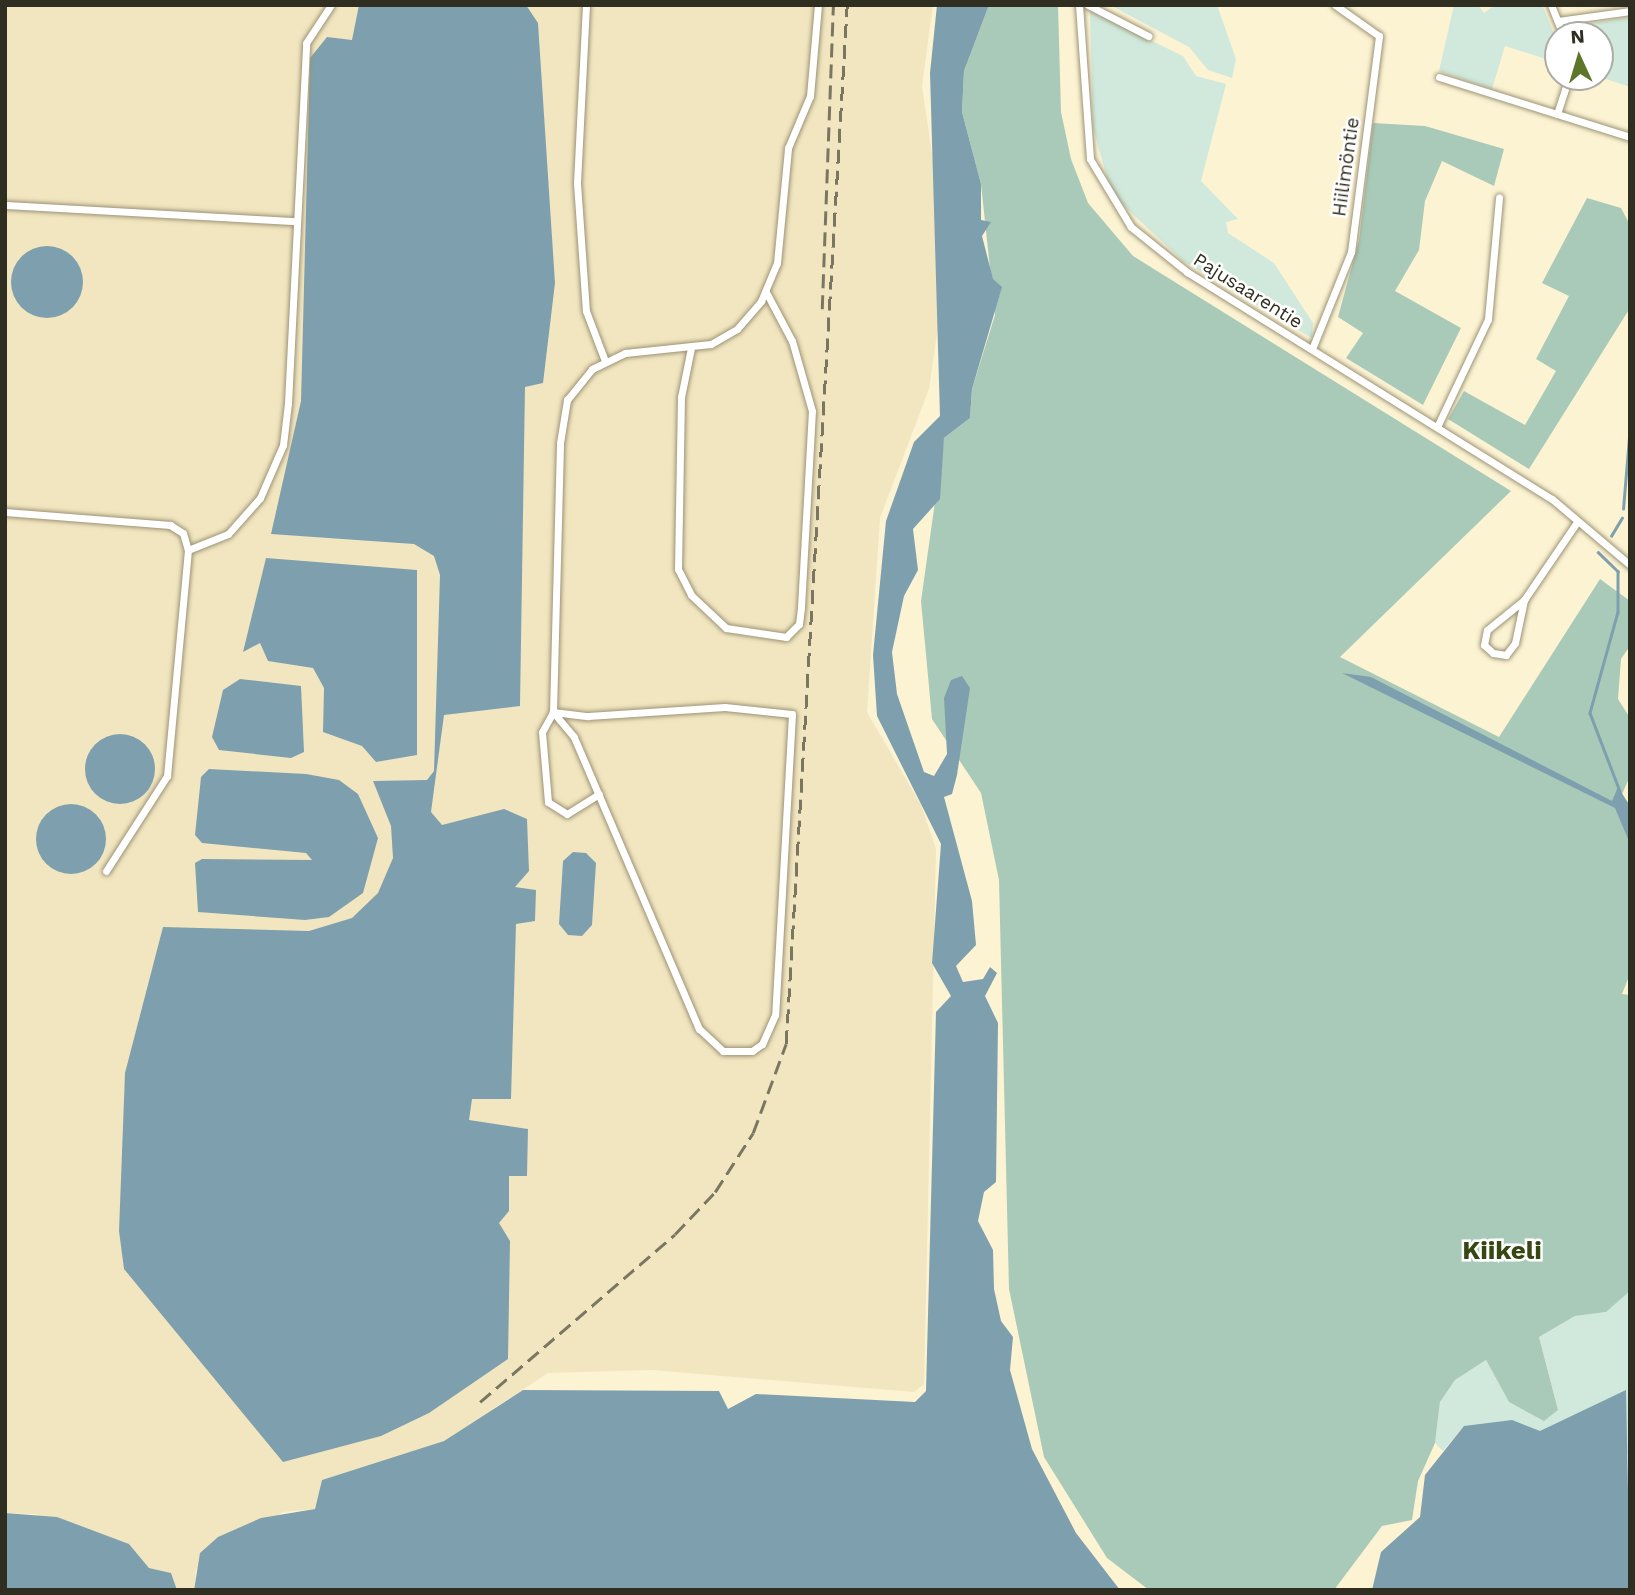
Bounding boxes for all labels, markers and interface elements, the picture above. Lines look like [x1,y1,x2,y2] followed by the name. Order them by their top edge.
[1544,21,1614,91] north arrow
[1570,25,1585,49] text: N
[1328,116,1364,218] street label: Hiilimöntie
[1189,248,1307,334] street label: Pajusaarentie
[1462,1235,1542,1267] district label: Kiikeli

